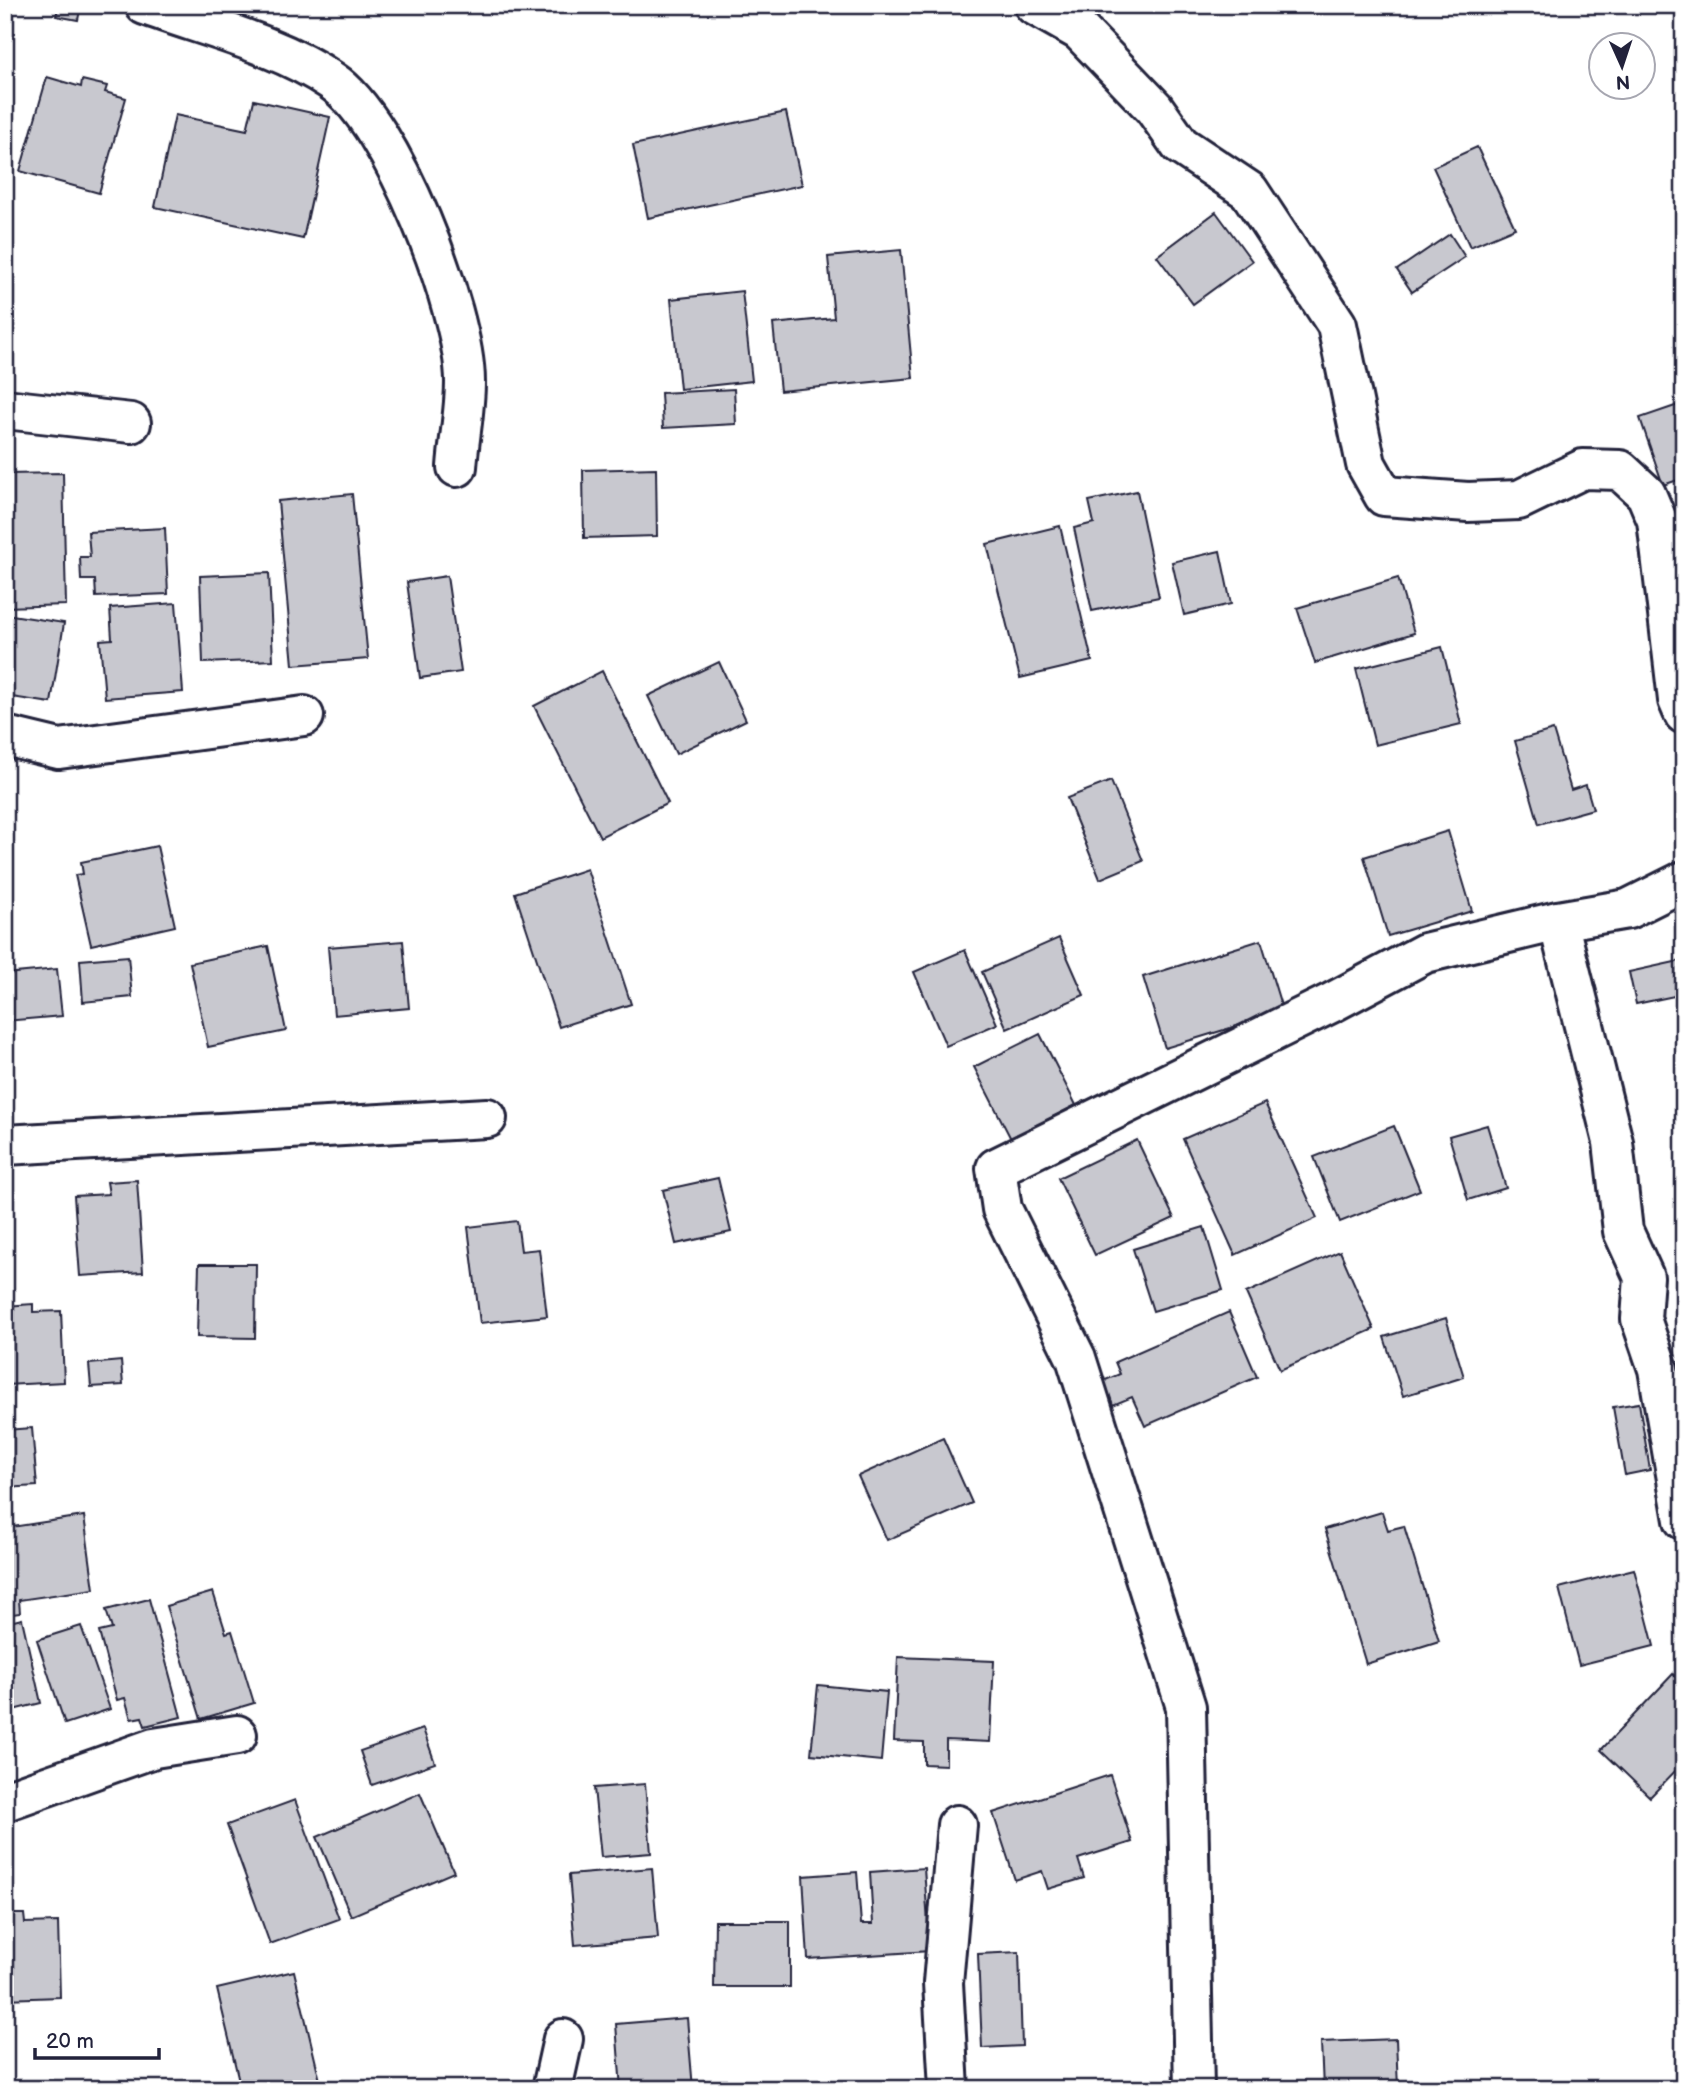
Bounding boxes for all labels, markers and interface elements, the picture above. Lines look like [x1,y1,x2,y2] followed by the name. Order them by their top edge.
[1588,32,1658,102] north arrow
[1615,70,1631,93] text: N
[35,2017,159,2061] scale bar
[46,2029,94,2054] text: 20 m

